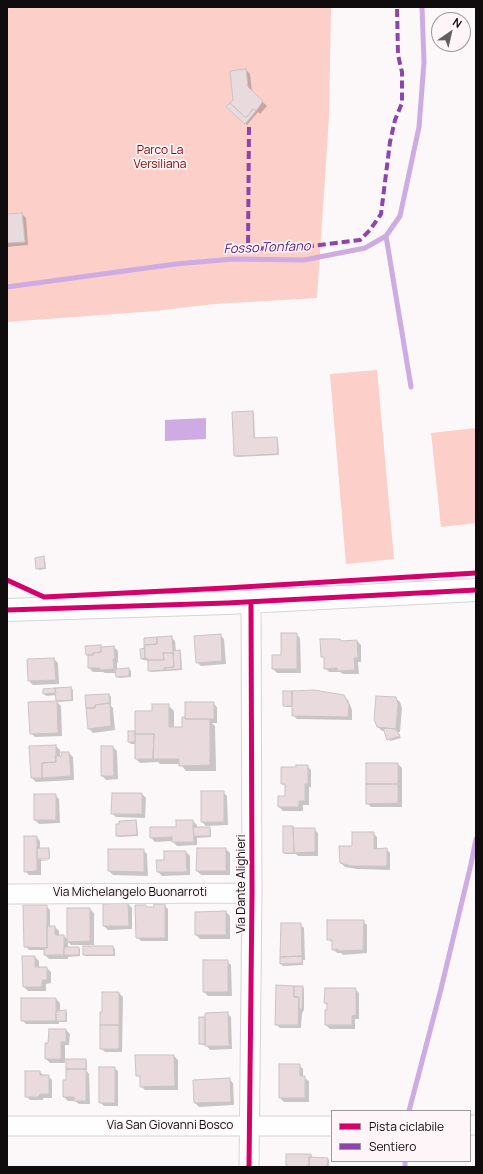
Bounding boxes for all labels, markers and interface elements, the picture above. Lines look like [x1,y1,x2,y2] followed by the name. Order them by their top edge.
[431,12,471,52] north arrow
[450,14,465,31] text: N
[134,144,186,172] park label: Parco La Versiliana
[223,239,311,257] water label: Fosso Tonfano
[235,834,249,934] street label: Via Dante Alighieri
[53,886,207,900] street label: Via Michelangelo Buonarroti
[331,1110,471,1162] legend
[369,1118,444,1135] text: Pista ciclabile
[107,1119,233,1133] street label: Via San Giovanni Bosco
[369,1138,416,1155] text: Sentiero

